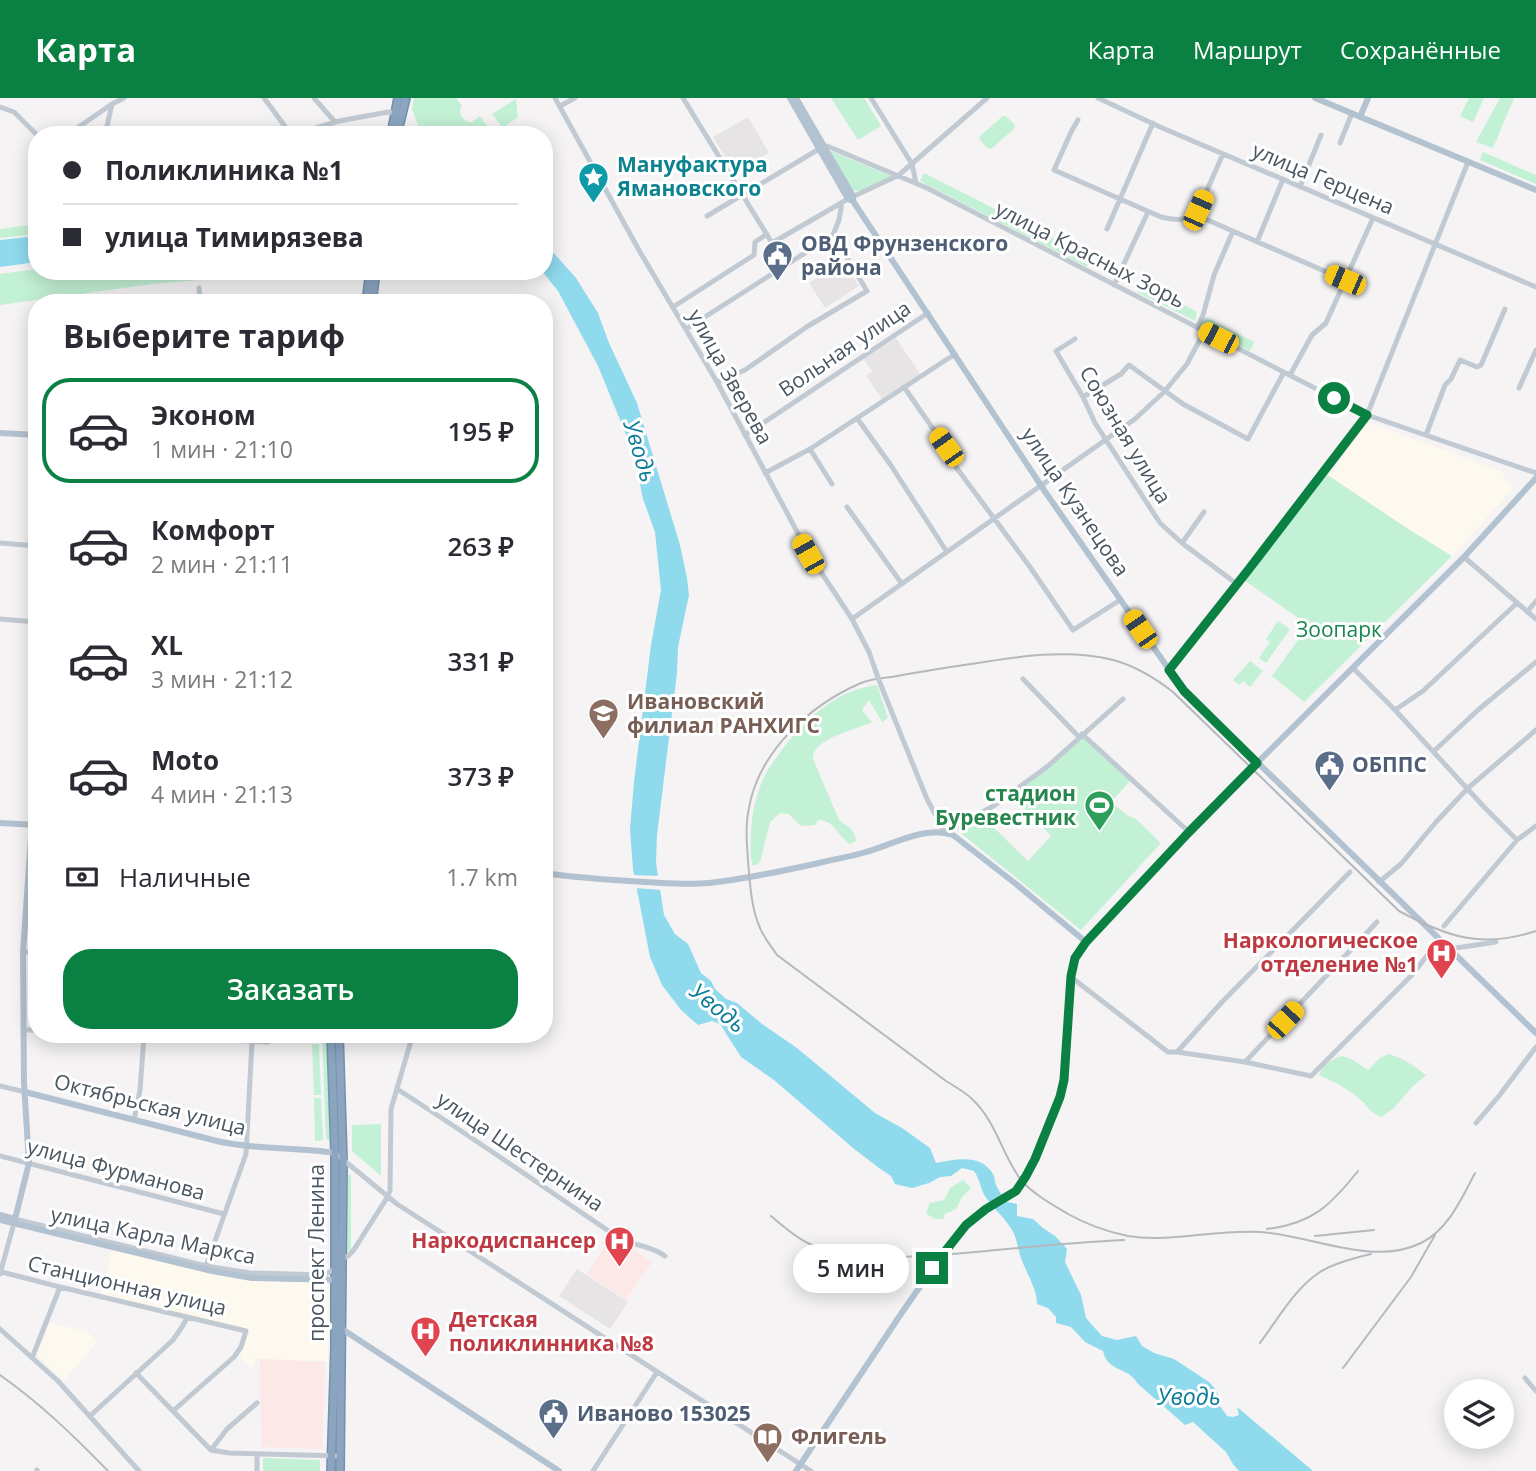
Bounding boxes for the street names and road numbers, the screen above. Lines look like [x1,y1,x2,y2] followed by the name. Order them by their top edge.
[1248,136,1399,221] street label: улица Герцена
[991,194,1190,314] street label: улица Красных Зорь
[773,294,916,403] street label: Вольная улица
[682,304,780,449] street label: улица Зверева
[1074,360,1178,509] street label: Союзная улица
[1016,421,1136,581] street label: улица Кузнецова
[51,1067,249,1141] street label: Октябрьская улица
[432,1085,610,1218] street label: улица Шестернина
[24,1132,208,1206] street label: улица Фурманова
[302,1164,330,1342] street label: проспект Ленина
[48,1200,258,1270] street label: улица Карла Маркса
[25,1249,229,1322] street label: Станционная улица

